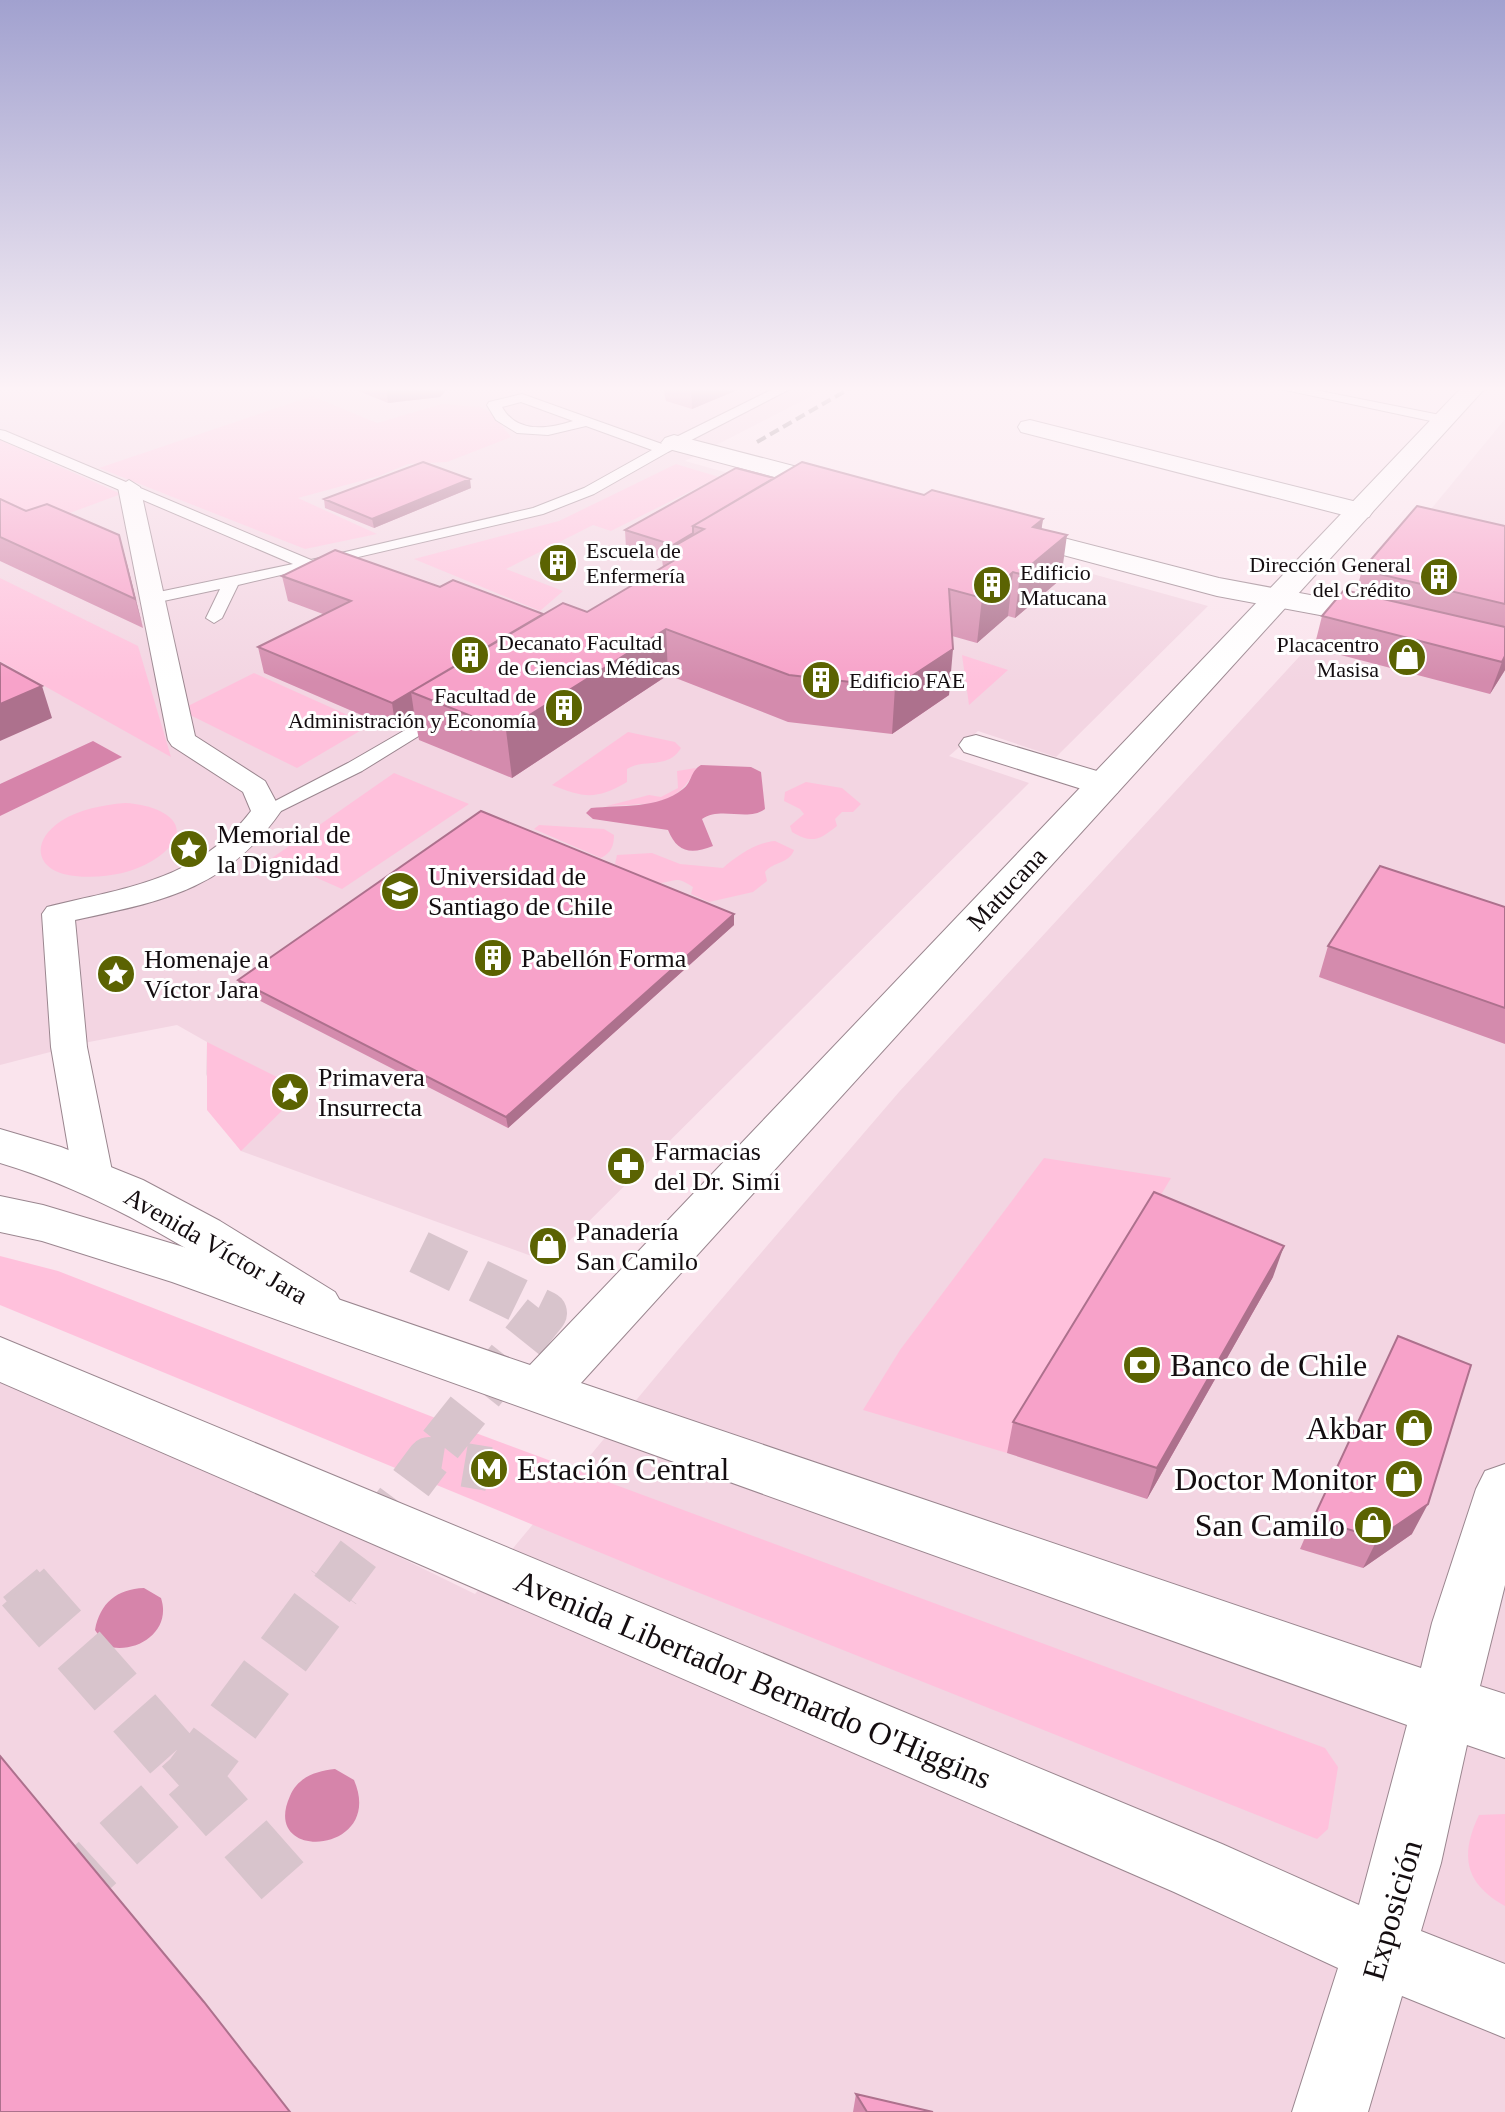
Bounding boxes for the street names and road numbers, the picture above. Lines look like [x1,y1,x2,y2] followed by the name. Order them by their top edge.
[961,841,1053,936] street label: Matucana
[119,1182,313,1311] street label: Avenida Víctor Jara
[509,1562,997,1796] street label: Avenida Libertador Bernardo O'Higgins
[1355,1836,1429,1984] street label: Exposición

